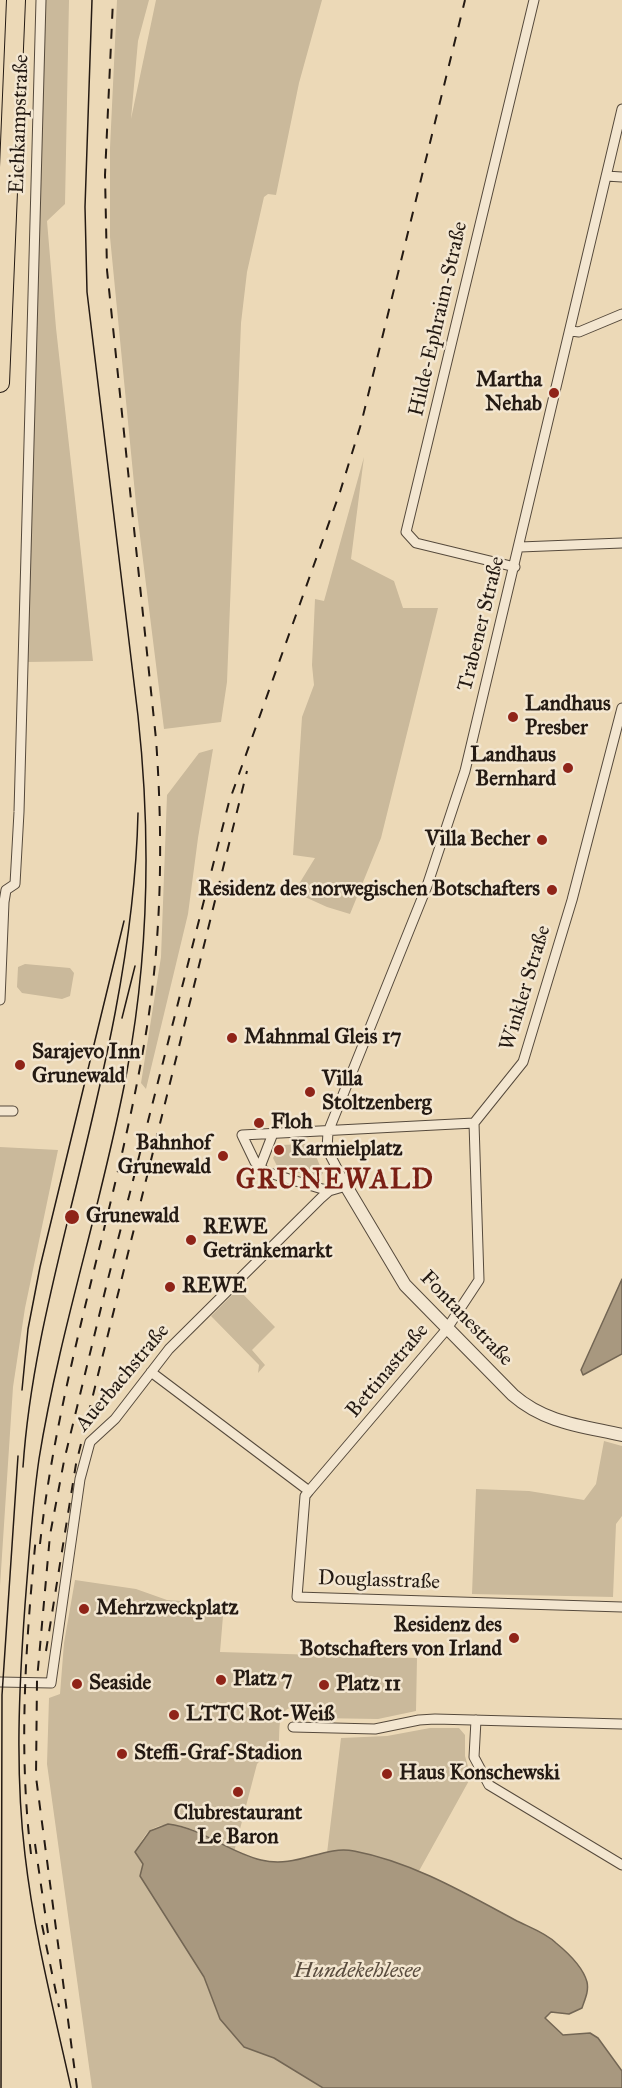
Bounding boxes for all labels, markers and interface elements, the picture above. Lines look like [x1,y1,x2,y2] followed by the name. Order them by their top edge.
[5,54,35,194] street label: Eichkampstraße
[404,219,474,419] street label: Hilde-Ephraim-Straße
[476,368,542,418] place label: Martha Nehab
[547,386,561,400] marker: Martha Nehab
[453,554,511,694] street label: Trabener Straße
[525,692,611,742] place label: Landhaus Presber
[506,710,520,724] marker: Landhaus Presber
[470,743,556,793] place label: Landhaus Bernhard
[561,761,575,775] marker: Landhaus Bernhard
[425,827,530,853] place label: Villa Becher
[535,833,549,847] marker: Villa Becher
[198,877,540,903] place label: Residenz des norwegischen Botschafters
[545,883,559,897] marker: Residenz des norwegischen Botschafters
[495,922,557,1054] street label: Winkler Straße
[244,1025,401,1051] place label: Mahnmal Gleis 17
[225,1031,239,1045] marker: Mahnmal Gleis 17
[32,1040,140,1090] place label: Sarajevo Inn Grunewald
[13,1058,27,1072] marker: Sarajevo Inn Grunewald
[322,1067,432,1117] place label: Villa Stoltzenberg
[303,1085,317,1099] marker: Villa Stoltzenberg
[271,1110,313,1136] place label: Floh
[252,1116,266,1130] marker: Floh
[118,1131,211,1181] place label: Bahnhof Grunewald
[291,1137,402,1163] place label: Karmielplatz
[272,1143,286,1157] marker: Karmielplatz
[216,1149,230,1163] marker: Bahnhof Grunewald
[236,1165,434,1197] district label: GRUNEWALD
[86,1204,179,1230] place label: Grunewald
[63,1208,81,1226] marker: Grunewald
[203,1215,332,1265] place label: REWE Getränkemarkt
[184,1233,198,1247] marker: REWE Getränkemarkt
[414,1266,518,1372] street label: Fontanestraße
[182,1274,247,1300] place label: REWE
[163,1280,177,1294] marker: REWE
[71,1319,175,1437] street label: Auerbachstraße
[341,1319,435,1423] street label: Bettinastraße
[318,1566,440,1596] street label: Douglasstraße
[96,1596,238,1622] place label: Mehrzweckplatz
[77,1602,91,1616] marker: Mehrzweckplatz
[300,1613,502,1663] place label: Residenz des Botschafters von Irland
[507,1631,521,1645] marker: Residenz des Botschafters von Irland
[233,1667,292,1693] place label: Platz 7
[89,1671,151,1697] place label: Seaside
[336,1672,401,1698] place label: Platz 11
[214,1673,228,1687] marker: Platz 7
[70,1677,84,1691] marker: Seaside
[317,1678,331,1692] marker: Platz 11
[186,1702,335,1728] place label: LTTC Rot-Weiß
[167,1708,181,1722] marker: LTTC Rot-Weiß
[134,1741,302,1767] place label: Steffi-Graf-Stadion
[115,1747,129,1761] marker: Steffi-Graf-Stadion
[399,1761,560,1787] place label: Haus Konschewski
[380,1767,394,1781] marker: Haus Konschewski
[231,1785,245,1799] marker: Clubrestaurant Le Baron
[174,1801,302,1851] place label: Clubrestaurant Le Baron
[294,1959,420,1985] water label: Hundekehlesee

